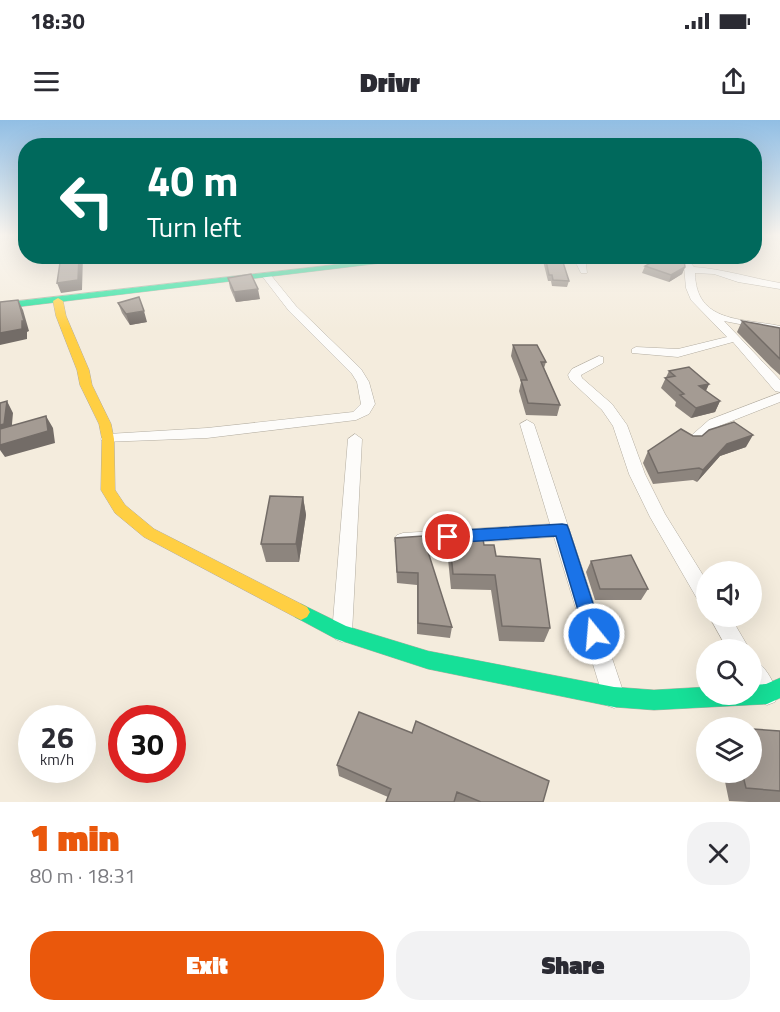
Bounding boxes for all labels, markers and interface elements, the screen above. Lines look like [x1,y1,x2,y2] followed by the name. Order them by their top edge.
[30,4,85,38] text: 18:30
[360,61,420,102] text: Drivr
[30,65,63,98] icon: menu
[717,65,750,98] icon: share
[147,148,239,212] text: 40 m
[48,162,126,240] icon: left
[147,206,241,247] text: Turn left
[422,511,473,562] pin
[431,520,464,553] icon: arrive
[696,561,762,783] map controls
[696,561,762,627] button: sound
[562,602,626,666] position arrow
[696,639,762,705] button: search
[108,705,186,783] speed limit sign: 30
[40,714,74,760] text: 26
[696,717,762,783] button: layers
[40,748,74,771] text: km/h
[30,810,119,865] text: 1 min
[687,822,750,885] button: close
[30,860,136,891] text: 80 m · 18:31
[30,931,384,1000] button: Exit
[396,931,750,1000] button: Share

